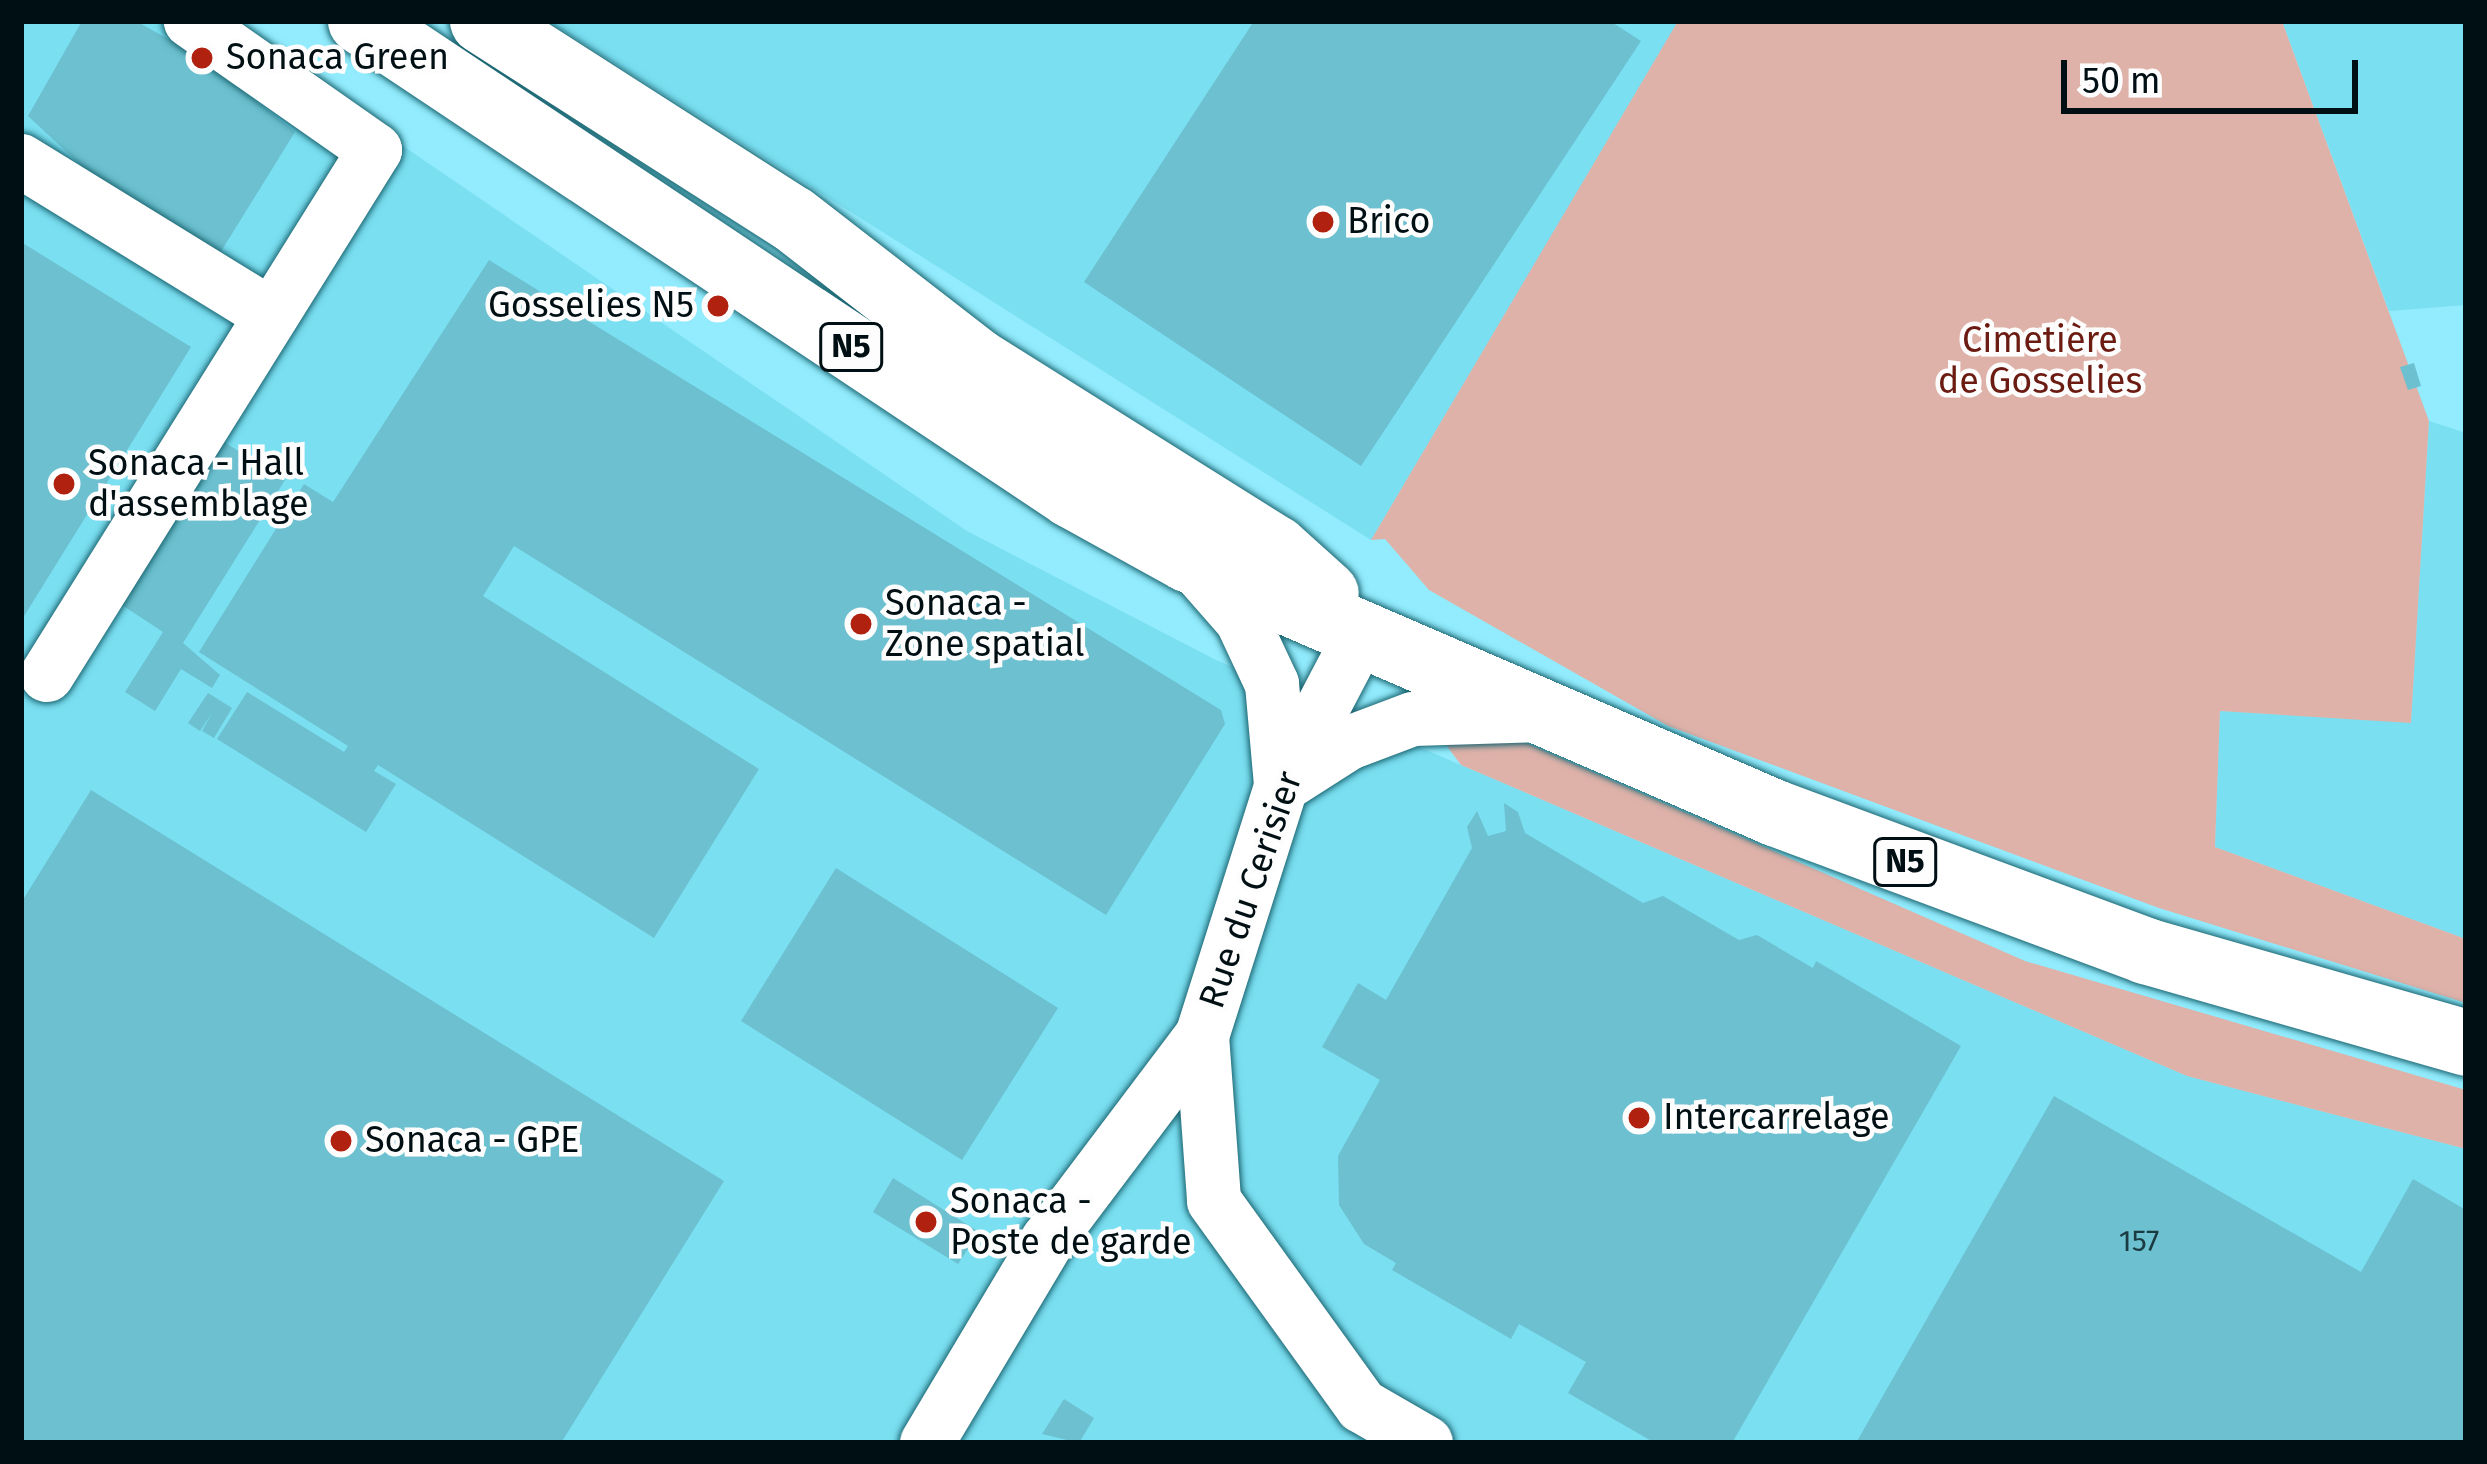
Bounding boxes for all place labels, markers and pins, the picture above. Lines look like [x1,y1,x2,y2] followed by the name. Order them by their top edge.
[226,36,449,80] place label: Sonaca Green
[189,45,215,71] marker: Sonaca Green
[1347,200,1430,244] place label: Brico
[1310,209,1336,235] marker: Brico
[488,284,694,328] place label: Gosselies N5
[705,293,731,319] marker: Gosselies N5
[88,441,309,526] place label: Sonaca - Hall d'assemblage
[51,471,77,497] marker: Sonaca - Hall d'assemblage
[885,581,1085,666] place label: Sonaca - Zone spatial
[848,611,874,637] marker: Sonaca - Zone spatial
[1663,1096,1890,1140] place label: Intercarrelage
[1626,1105,1652,1131] marker: Intercarrelage
[365,1119,579,1163] place label: Sonaca - GPE
[328,1128,354,1154] marker: Sonaca - GPE
[950,1179,1192,1264] place label: Sonaca - Poste de garde
[913,1209,939,1235] marker: Sonaca - Poste de garde

